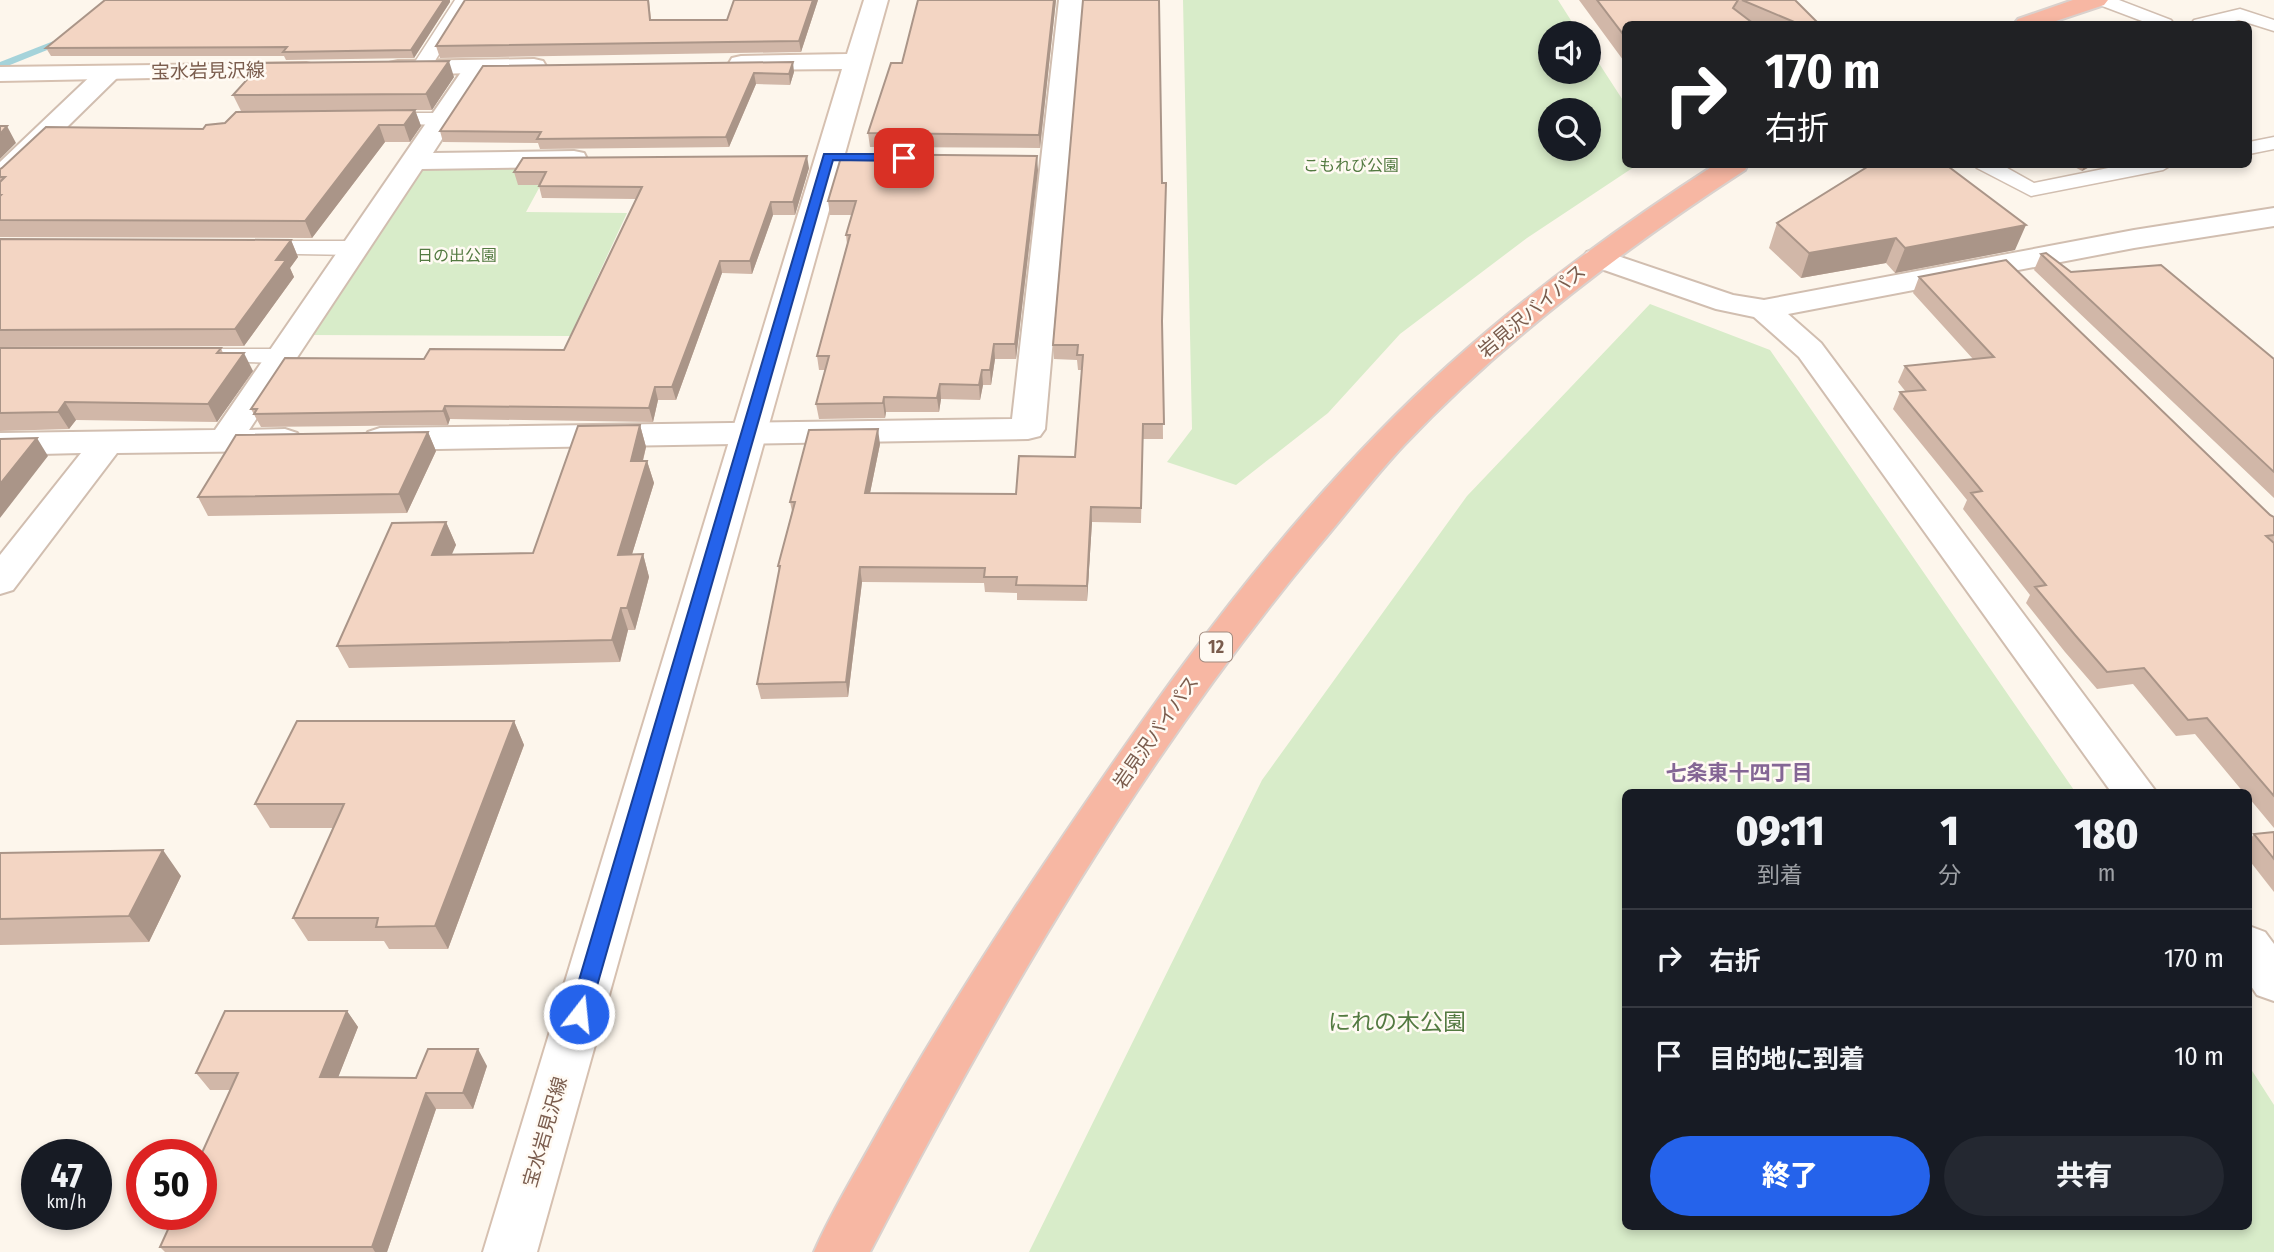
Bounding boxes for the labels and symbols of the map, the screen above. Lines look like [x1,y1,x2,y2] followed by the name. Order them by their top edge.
[151,59,265,83] street label: 宝水岩見沢線
[874,128,934,188] pin
[1303,156,1399,175] park label: こもれび公園
[417,246,497,265] park label: 日の出公園
[1474,260,1590,362] street label: 岩見沢バイパス
[1200,632,1232,662] road number: 12
[1109,671,1203,793] street label: 岩見沢バイパス
[1666,760,1813,786] district label: 七条東十四丁目
[542,977,616,1051] position arrow
[1328,1008,1466,1036] park label: にれの木公園
[518,1074,572,1190] street label: 宝水岩見沢線
[126,1139,217,1230] speed limit sign: 50

